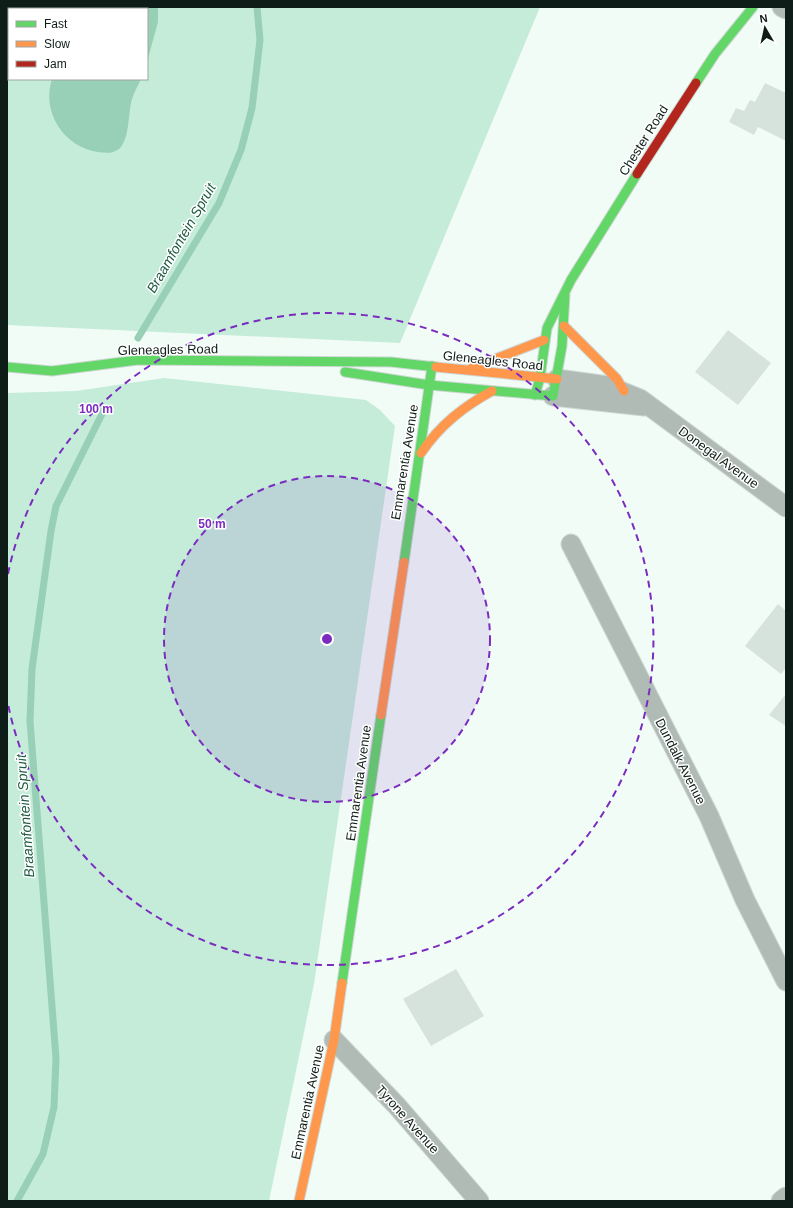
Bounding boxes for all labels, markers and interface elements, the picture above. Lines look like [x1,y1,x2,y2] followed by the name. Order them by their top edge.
[8,8,148,80] legend
[745,8,785,48] north arrow
[759,12,768,25] text: N
[44,17,68,31] text: Fast
[44,37,70,51] text: Slow
[44,57,67,71] text: Jam
[616,102,671,178] street label: Chester Road
[143,179,219,296] water label: Braamfontein Spruit
[118,341,218,358] street label: Gleneagles Road
[442,348,544,373] street label: Gleneagles Road
[79,402,113,416] text: 100 m
[388,403,421,521] street label: Emmarentia Avenue
[676,423,762,491] street label: Donegal Avenue
[198,517,226,531] text: 50 m
[320,632,334,646] centre of rings
[652,716,709,807] street label: Dundalk Avenue
[343,724,374,842] street label: Emmarentia Avenue
[13,753,37,878] water label: Braamfontein Spruit
[288,1043,327,1161] street label: Emmarentia Avenue
[373,1082,442,1156] street label: Tyrone Avenue

